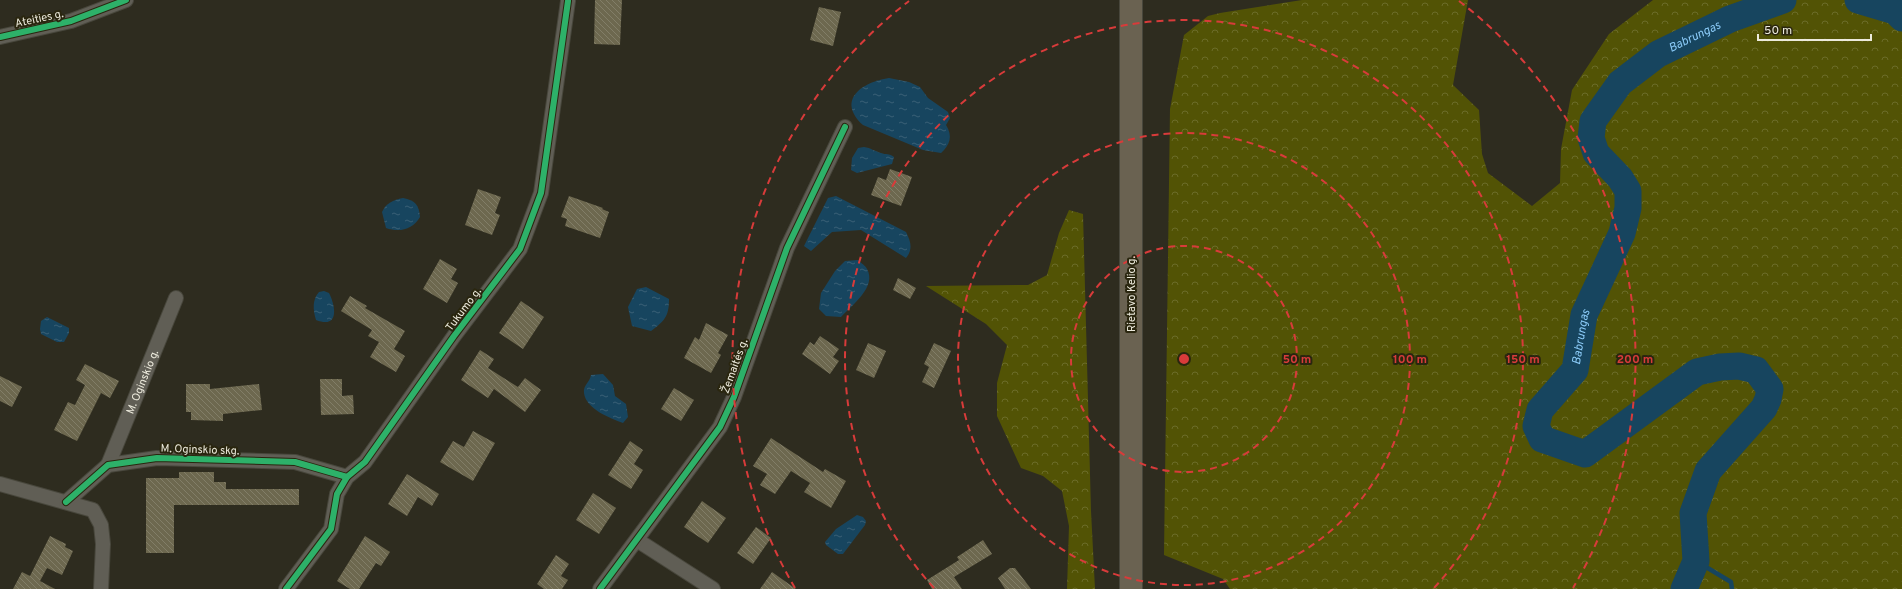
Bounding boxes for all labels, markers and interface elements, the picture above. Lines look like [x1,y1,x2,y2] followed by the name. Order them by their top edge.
[14,7,65,31] street label: Ateities g.
[1758,16,1871,42] scale bar
[1666,18,1724,57] water label: Babrungas
[1764,23,1792,39] text: 50 m
[1125,256,1139,332] street label: Rietavo Kelio g.
[443,285,485,334] street label: Tukumo g.
[1569,306,1595,366] water label: Babrungas
[718,337,751,396] street label: Žemaitės g.
[124,348,162,416] street label: M. Oginskio g.
[1177,352,1191,366] centre of rings
[1283,352,1311,368] text: 50 m
[1393,352,1427,368] text: 100 m
[1506,352,1540,368] text: 150 m
[1617,352,1653,368] text: 200 m
[160,442,240,458] street label: M. Oginskio skg.

